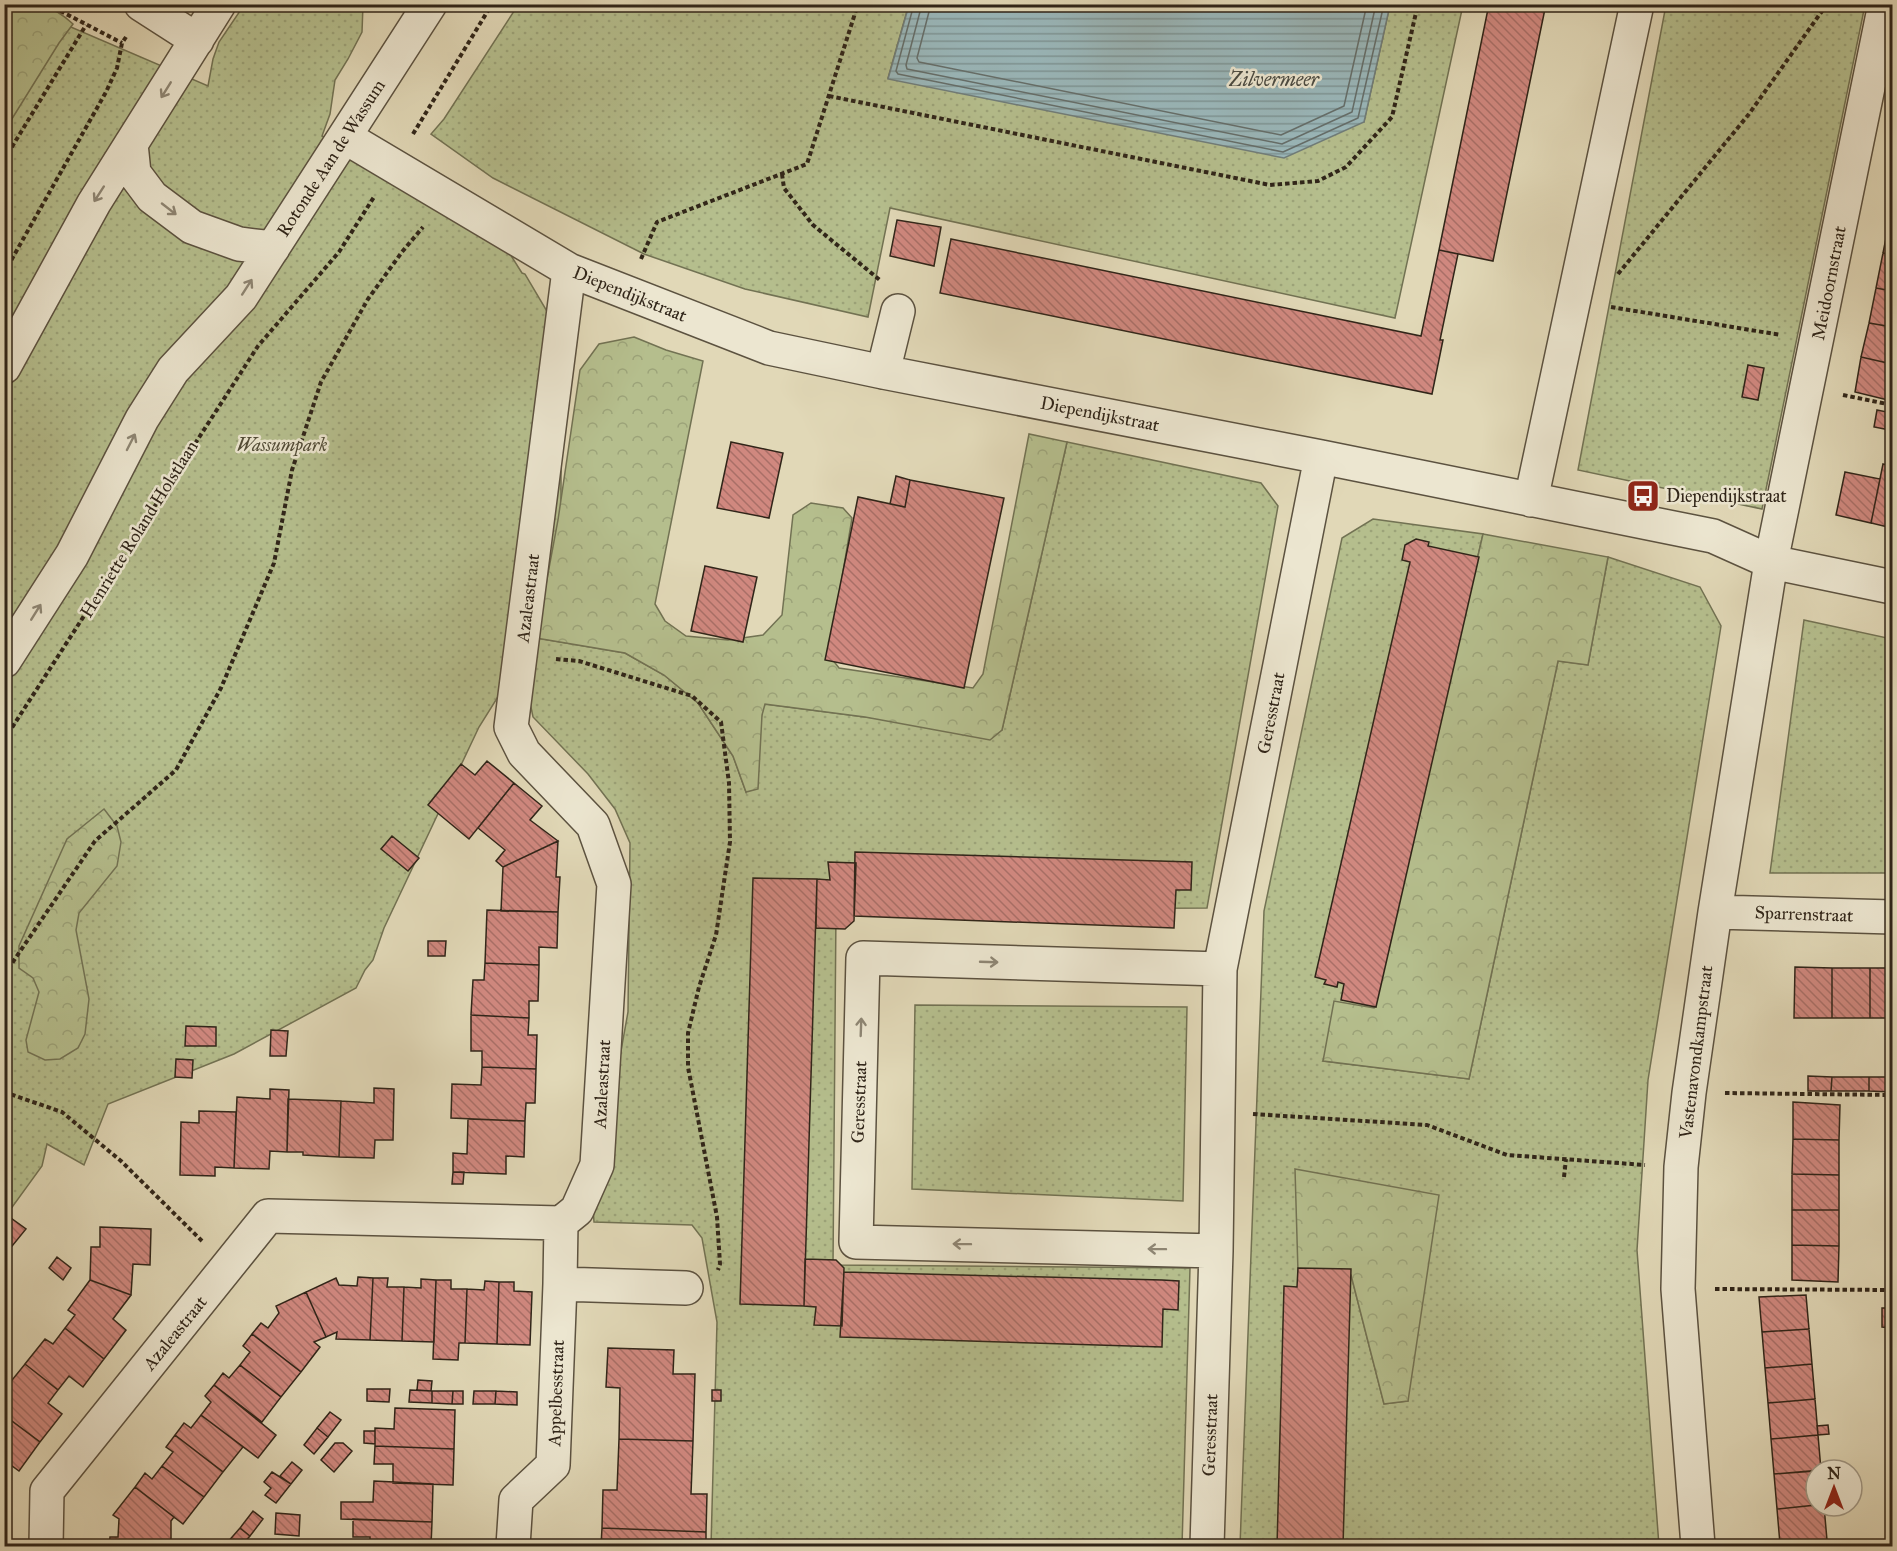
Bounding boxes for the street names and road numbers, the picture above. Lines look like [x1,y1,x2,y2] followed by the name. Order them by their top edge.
[272,75,390,241] street label: Rotonde Aan de Wassum
[1807,223,1851,342] street label: Meidoornstraat
[570,261,691,327] street label: Diependijkstraat
[1039,392,1162,436] street label: Diependijkstraat
[75,436,203,622] street label: Henriette Roland Holstlaan
[512,552,544,645] street label: Azaleastraat
[1252,670,1290,756] street label: Geresstraat
[1754,901,1854,927] street label: Sparrenstraat
[1674,964,1718,1141] street label: Vastenavondkampstraat
[589,1038,615,1130] street label: Azaleastraat
[847,1060,871,1144] street label: Geresstraat
[138,1291,212,1375] street label: Azaleastraat
[543,1339,569,1448] street label: Appelbesstraat
[1198,1393,1222,1477] street label: Geresstraat

